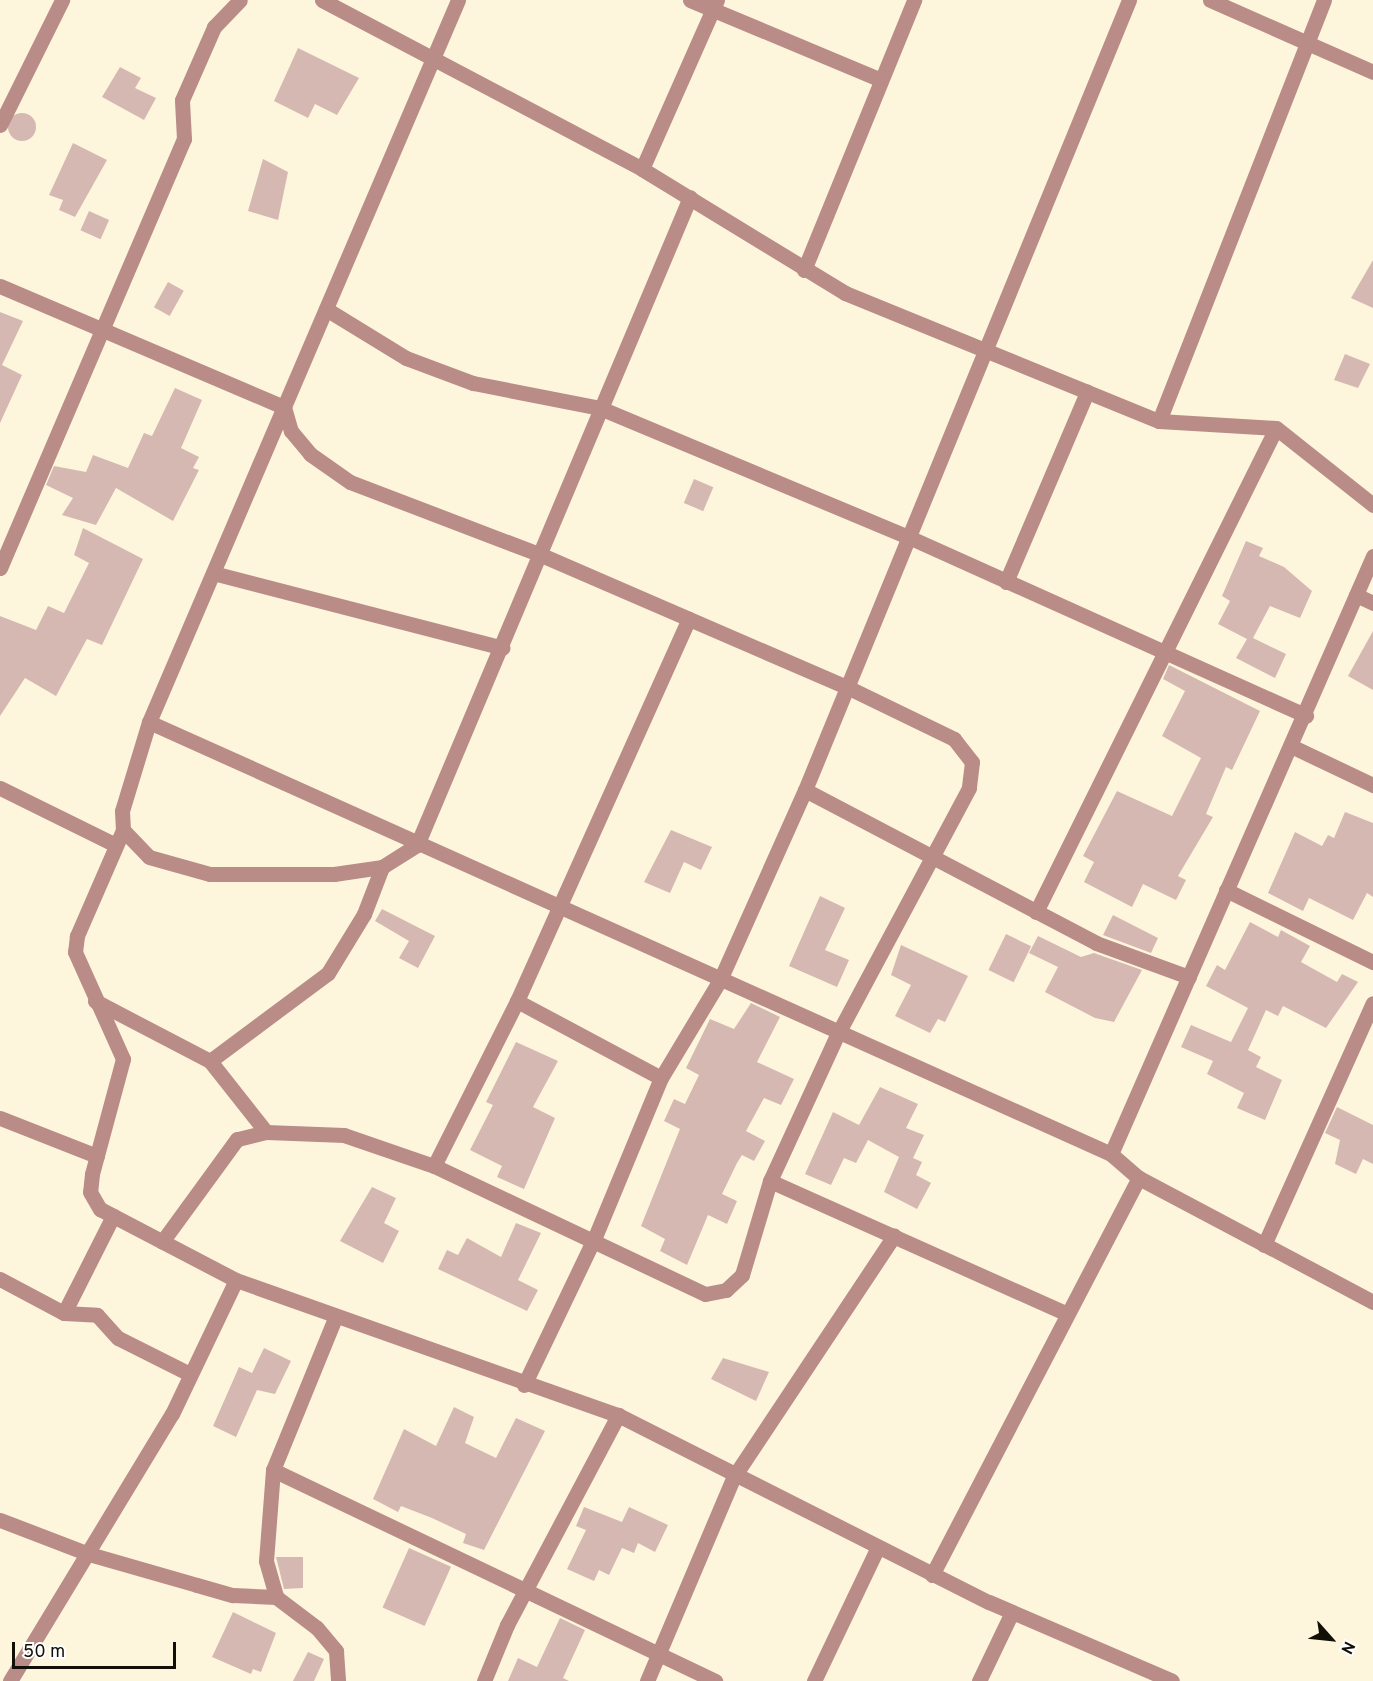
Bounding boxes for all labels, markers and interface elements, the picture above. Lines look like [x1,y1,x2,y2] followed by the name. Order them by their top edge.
[1301,1609,1361,1669] north arrow
[15,1630,178,1668] scale bar
[1336,1638,1359,1657] text: N
[23,1641,65,1664] text: 50 m

